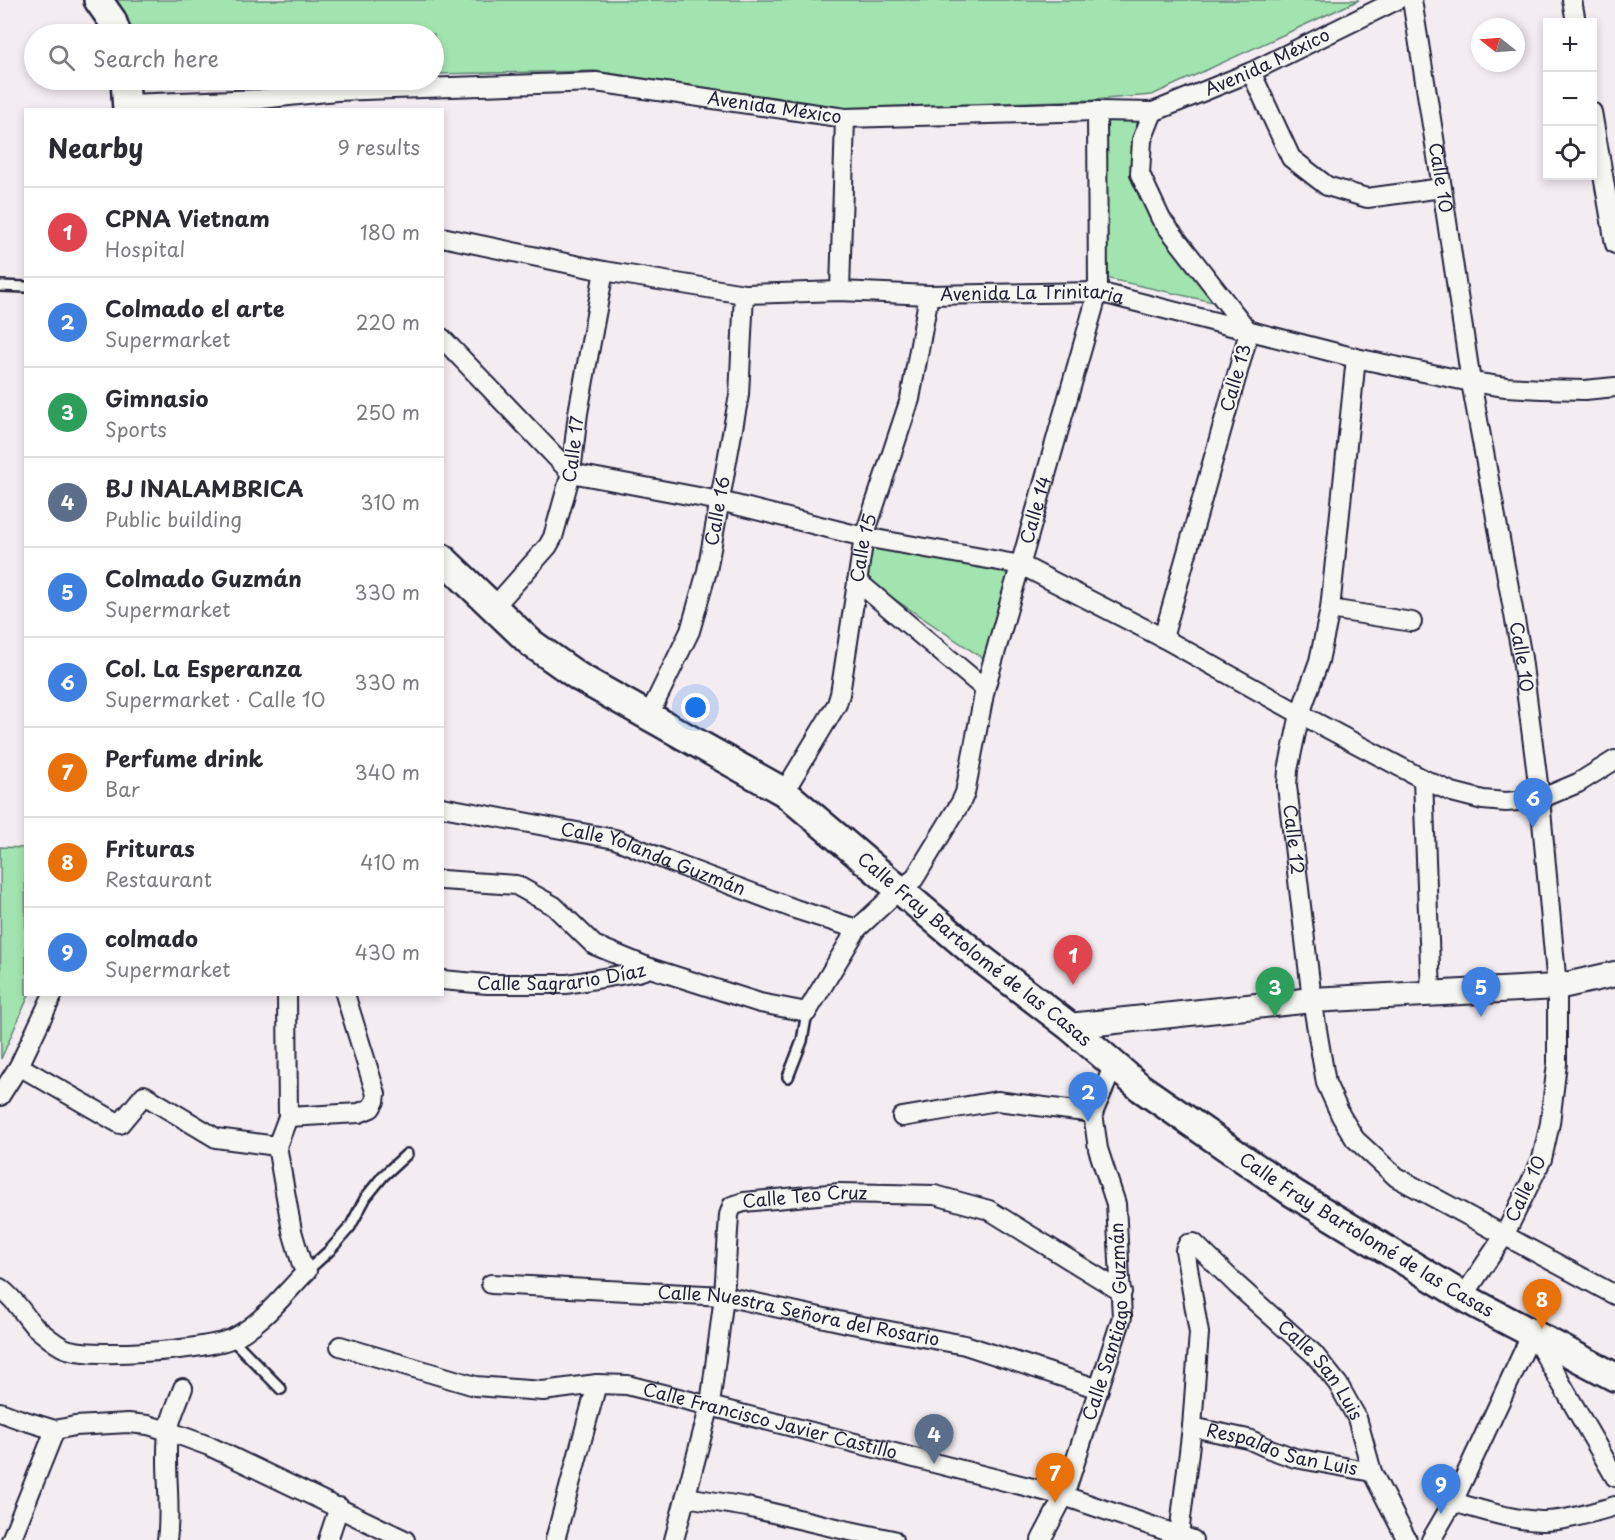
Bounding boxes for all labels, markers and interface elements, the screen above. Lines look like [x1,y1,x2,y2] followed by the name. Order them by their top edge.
[1471,18,1525,72] north arrow
[1543,18,1597,180] map controls
[1543,18,1597,72] button: +
[1200,20,1334,102] street label: Avenida México
[24,24,444,90] search box
[45,41,78,74] icon: search
[93,41,219,74] text: Search here
[1543,72,1597,126] button: −
[706,83,844,129] street label: Avenida México
[1543,126,1597,180] button: locate
[48,128,143,167] text: Nearby
[338,132,420,162] text: 9 results
[1423,140,1461,215] street label: Calle 10
[105,201,270,234] text: CPNA Vietnam
[63,217,72,247] text: 1
[360,217,420,247] text: 180 m
[105,234,185,264] text: Hospital
[940,277,1128,310] street label: Avenida La Trinitaria
[105,291,285,324] text: Colmado el arte
[60,307,75,337] text: 2
[356,307,420,337] text: 220 m
[105,324,231,354] text: Supermarket
[1212,340,1257,415] street label: Calle 13
[105,381,208,414] text: Gimnasio
[61,397,74,427] text: 3
[356,397,420,427] text: 250 m
[105,414,167,444] text: Sports
[554,414,590,486] street label: Calle 17
[105,471,303,504] text: BJ INALAMBRICA
[1012,472,1057,547] street label: Calle 14
[697,474,736,548] street label: Calle 16
[61,487,74,517] text: 4
[360,487,420,517] text: 310 m
[105,504,242,534] text: Public building
[842,509,883,584] street label: Calle 15
[105,561,302,594] text: Colmado Guzmán
[61,577,74,607] text: 5
[354,577,420,607] text: 330 m
[105,594,231,624] text: Supermarket
[1504,619,1541,693] street label: Calle 10
[105,651,302,684] text: Col. La Esperanza
[60,667,75,697] text: 6
[354,667,420,697] text: 330 m
[105,684,326,714] text: Supermarket · Calle 10
[681,693,710,722] your location
[105,741,263,774] text: Perfume drink
[62,757,73,787] text: 7
[355,757,420,787] text: 340 m
[105,774,140,804] text: Bar
[1514,778,1552,828] pin: 6
[1277,803,1312,876] street label: Calle 12
[559,814,750,901] street label: Calle Yolanda Guzmán
[105,831,195,864] text: Frituras
[852,845,1098,1052] street label: Calle Fray Bartolomé de las Casas
[61,847,74,877] text: 8
[360,847,420,877] text: 410 m
[105,864,212,894] text: Restaurant
[105,921,198,954] text: colmado
[1054,936,1092,985] pin: 1
[62,937,73,967] text: 9
[355,937,420,967] text: 430 m
[105,954,231,984] text: Supermarket
[476,955,649,996] street label: Calle Sagrario Díaz
[1256,968,1294,1017] pin: 3
[1462,968,1500,1017] pin: 5
[1068,1072,1108,1122] pin: 2
[1234,1145,1499,1323] street label: Calle Fray Bartolomé de las Casas
[1497,1151,1552,1226] street label: Calle 10
[741,1178,868,1214] street label: Calle Teo Cruz
[1074,1222,1134,1424] street label: Calle Santiago Guzmán
[657,1278,942,1352] street label: Calle Nuestra Señora del Rosario
[1522,1280,1562,1329] pin: 8
[1272,1313,1371,1425] street label: Calle San Luis
[640,1375,900,1465] street label: Calle Francisco Javier Castillo
[914,1414,954,1464] pin: 4
[1204,1415,1360,1481] street label: Respaldo San Luis
[1036,1454,1074,1503] pin: 7
[1422,1464,1460,1514] pin: 9

